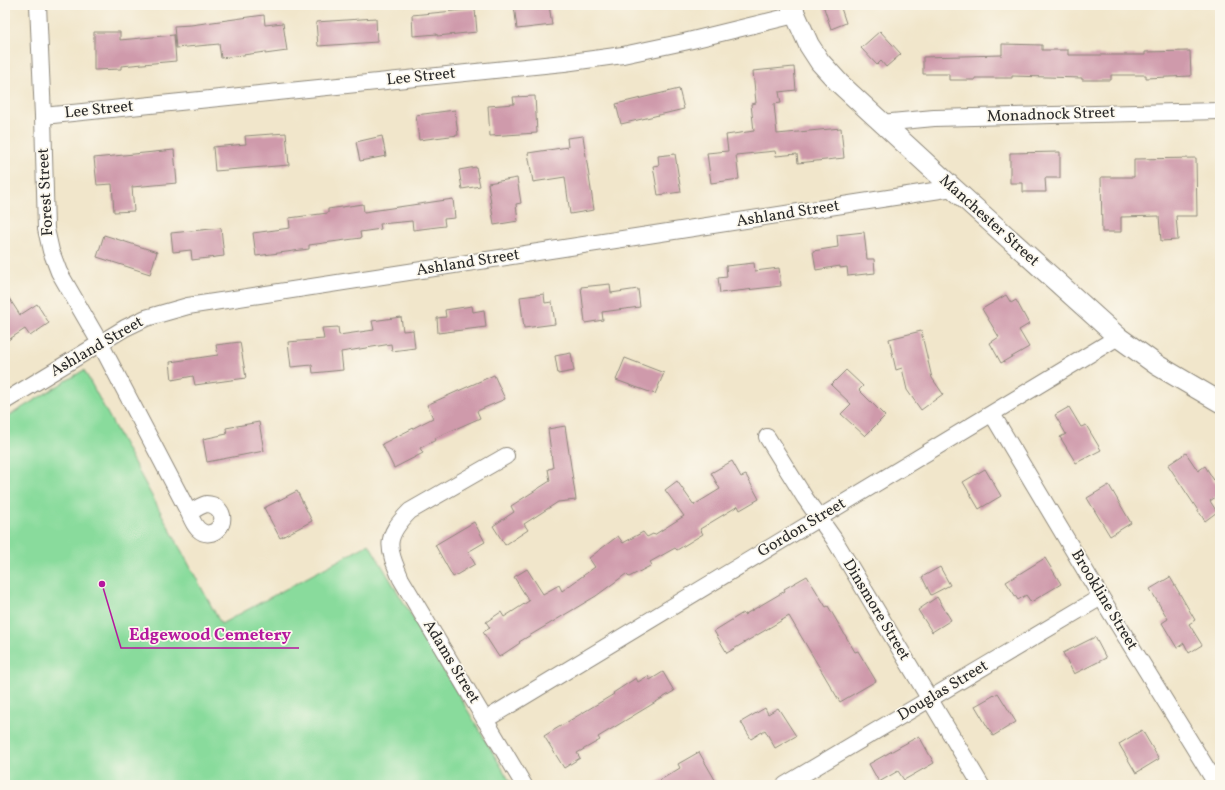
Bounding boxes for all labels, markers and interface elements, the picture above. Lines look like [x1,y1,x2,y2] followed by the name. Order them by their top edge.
[385,62,457,92] street label: Lee Street
[63,95,135,125] street label: Lee Street
[986,102,1116,128] street label: Monadnock Street
[33,147,59,237] street label: Forest Street
[934,170,1044,272] street label: Manchester Street
[735,195,842,233] street label: Ashland Street
[415,244,522,282] street label: Ashland Street
[46,311,148,383] street label: Ashland Street
[754,493,850,563] street label: Gordon Street
[1065,545,1143,655] street label: Brookline Street
[837,555,915,665] street label: Dinsmore Street
[417,616,485,708] street label: Adams Street
[121,619,299,648] callout: Edgewood Cemetery
[129,624,292,647] text: Edgewood Cemetery
[894,655,993,727] street label: Douglas Street

